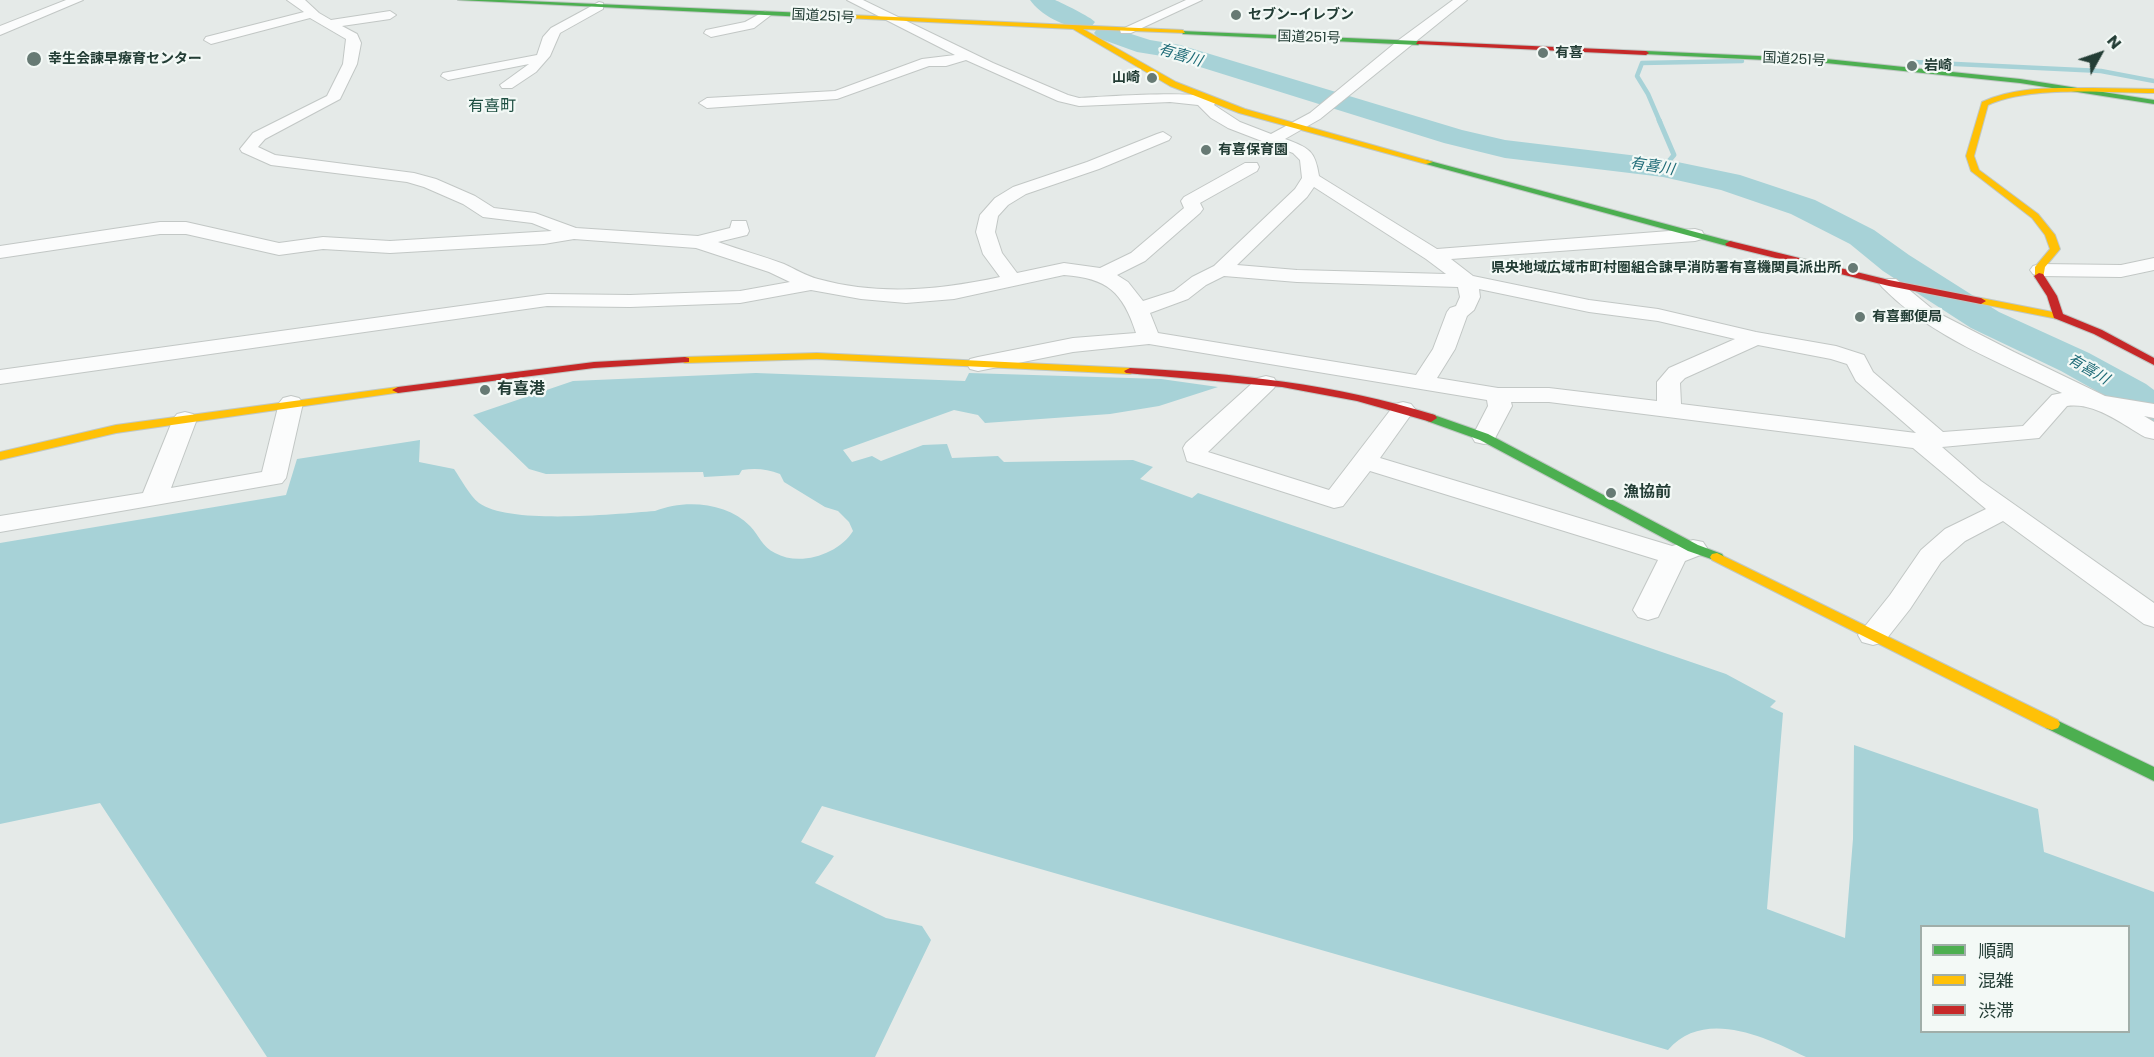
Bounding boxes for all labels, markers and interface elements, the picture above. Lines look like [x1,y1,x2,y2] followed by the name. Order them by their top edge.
[791,7,855,27] street label: 国道251号
[1248,7,1354,23] place label: セブン-イレブン
[1229,8,1243,22] marker: セブン-イレブン
[2070,24,2130,84] north arrow
[1277,29,1341,47] street label: 国道251号
[2101,30,2127,54] text: N
[1156,41,1204,71] water label: 有喜川
[1555,45,1583,61] place label: 有喜
[1536,46,1550,60] marker: 有喜
[25,50,43,68] marker: 幸生会諫早療育センター
[1762,50,1826,70] street label: 国道251号
[48,51,202,67] place label: 幸生会諫早療育センター
[1924,58,1952,74] place label: 岩崎
[1905,59,1919,73] marker: 岩崎
[1112,70,1140,86] place label: 山崎
[1145,71,1159,85] marker: 山崎
[468,97,516,117] district label: 有喜町
[1218,142,1288,158] place label: 有喜保育園
[1199,143,1213,157] marker: 有喜保育園
[1628,155,1676,179] water label: 有喜川
[1491,260,1841,276] place label: 県央地域広域市町村圏組合諌早消防署有喜機関員派出所
[1846,261,1860,275] marker: 県央地域広域市町村圏組合諌早消防署有喜機関員派出所
[1872,309,1942,325] place label: 有喜郵便局
[1853,310,1867,324] marker: 有喜郵便局
[2064,351,2112,389] water label: 有喜川
[497,380,545,400] place label: 有喜港
[478,383,492,397] marker: 有喜港
[1623,483,1671,503] place label: 漁協前
[1604,486,1618,500] marker: 漁協前
[1920,925,2130,1033] legend
[1978,938,2014,963] text: 順調
[1978,968,2014,993] text: 混雑
[1978,998,2014,1023] text: 渋滞

